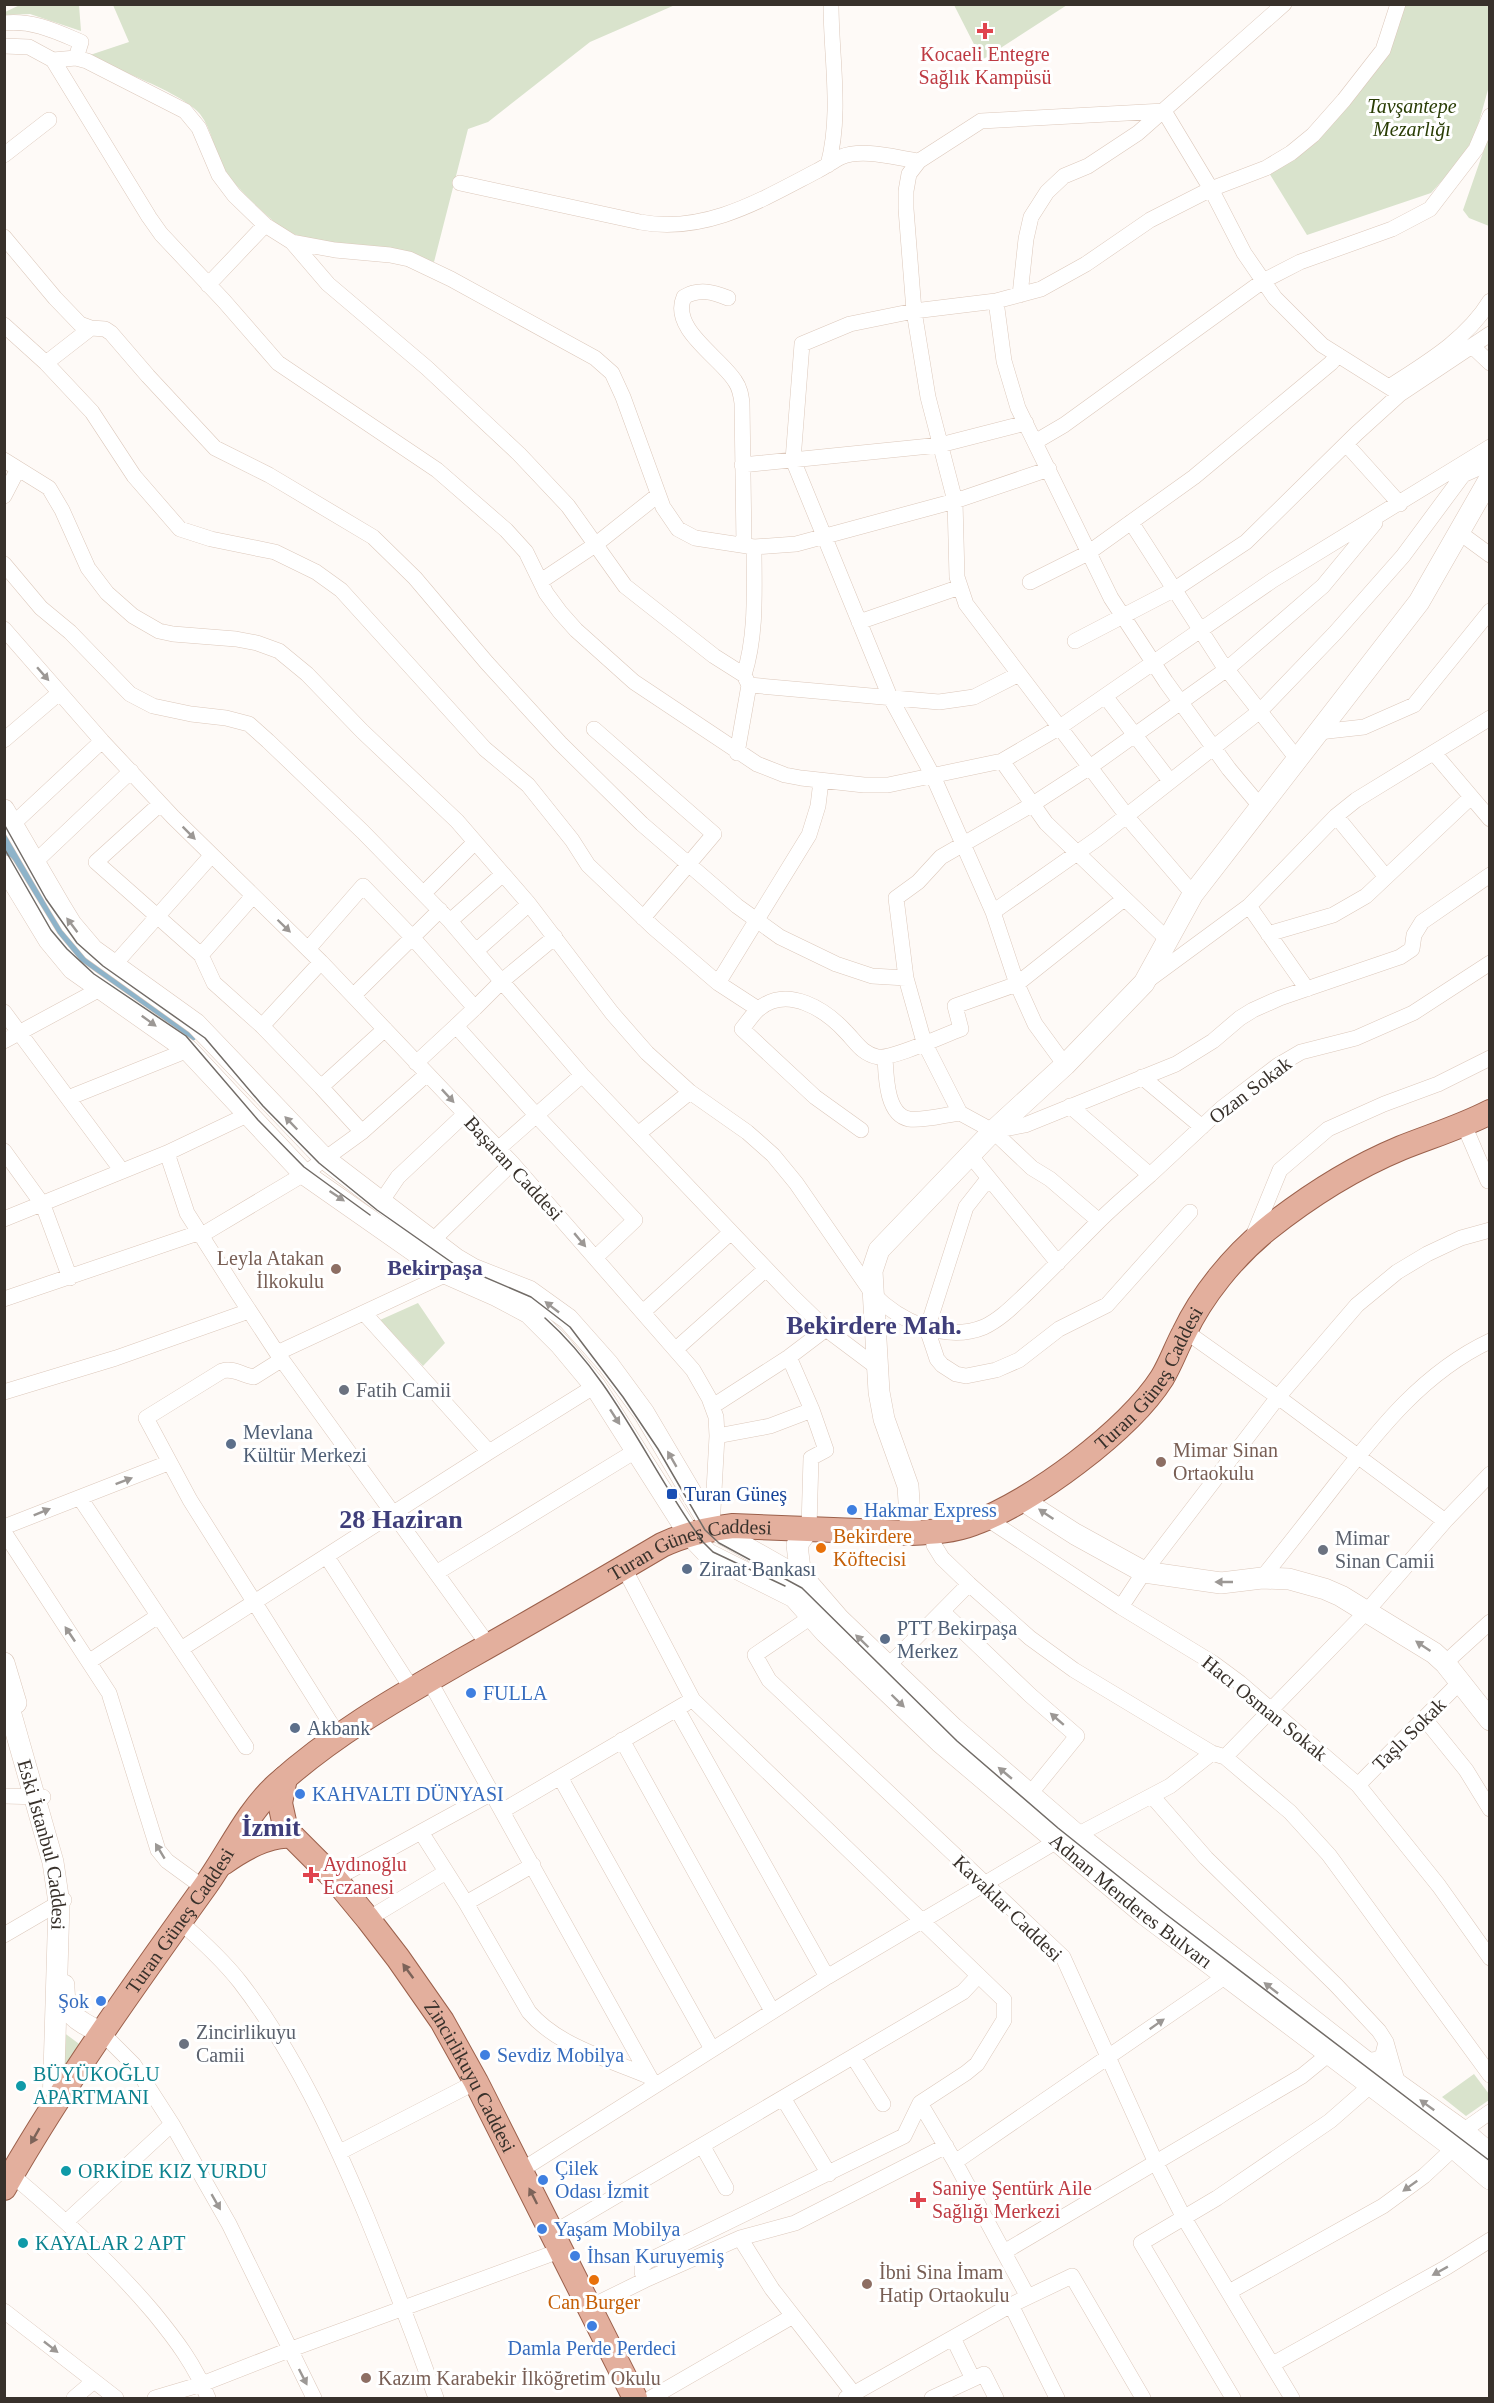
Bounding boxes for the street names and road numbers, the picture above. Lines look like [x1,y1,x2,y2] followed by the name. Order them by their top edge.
[1205,1052,1295,1128] street label: Ozan Sokak
[460,1112,568,1225] street label: Başaran Caddesi
[1090,1302,1207,1455] street label: Turan Güneş Caddesi
[605,1515,773,1585] street label: Turan Güneş Caddesi
[1198,1651,1332,1765] street label: Hacı Osman Sokak
[1368,1693,1451,1776] street label: Taşlı Sokak
[13,1757,71,1931] street label: Eski İstanbul Caddesi
[1045,1829,1217,1973] street label: Adnan Menderes Bulvarı
[121,1844,238,1998] street label: Turan Güneş Caddesi
[949,1851,1067,1966] street label: Kavaklar Caddesi
[420,1996,521,2156] street label: Zincirlikuyu Caddesi

